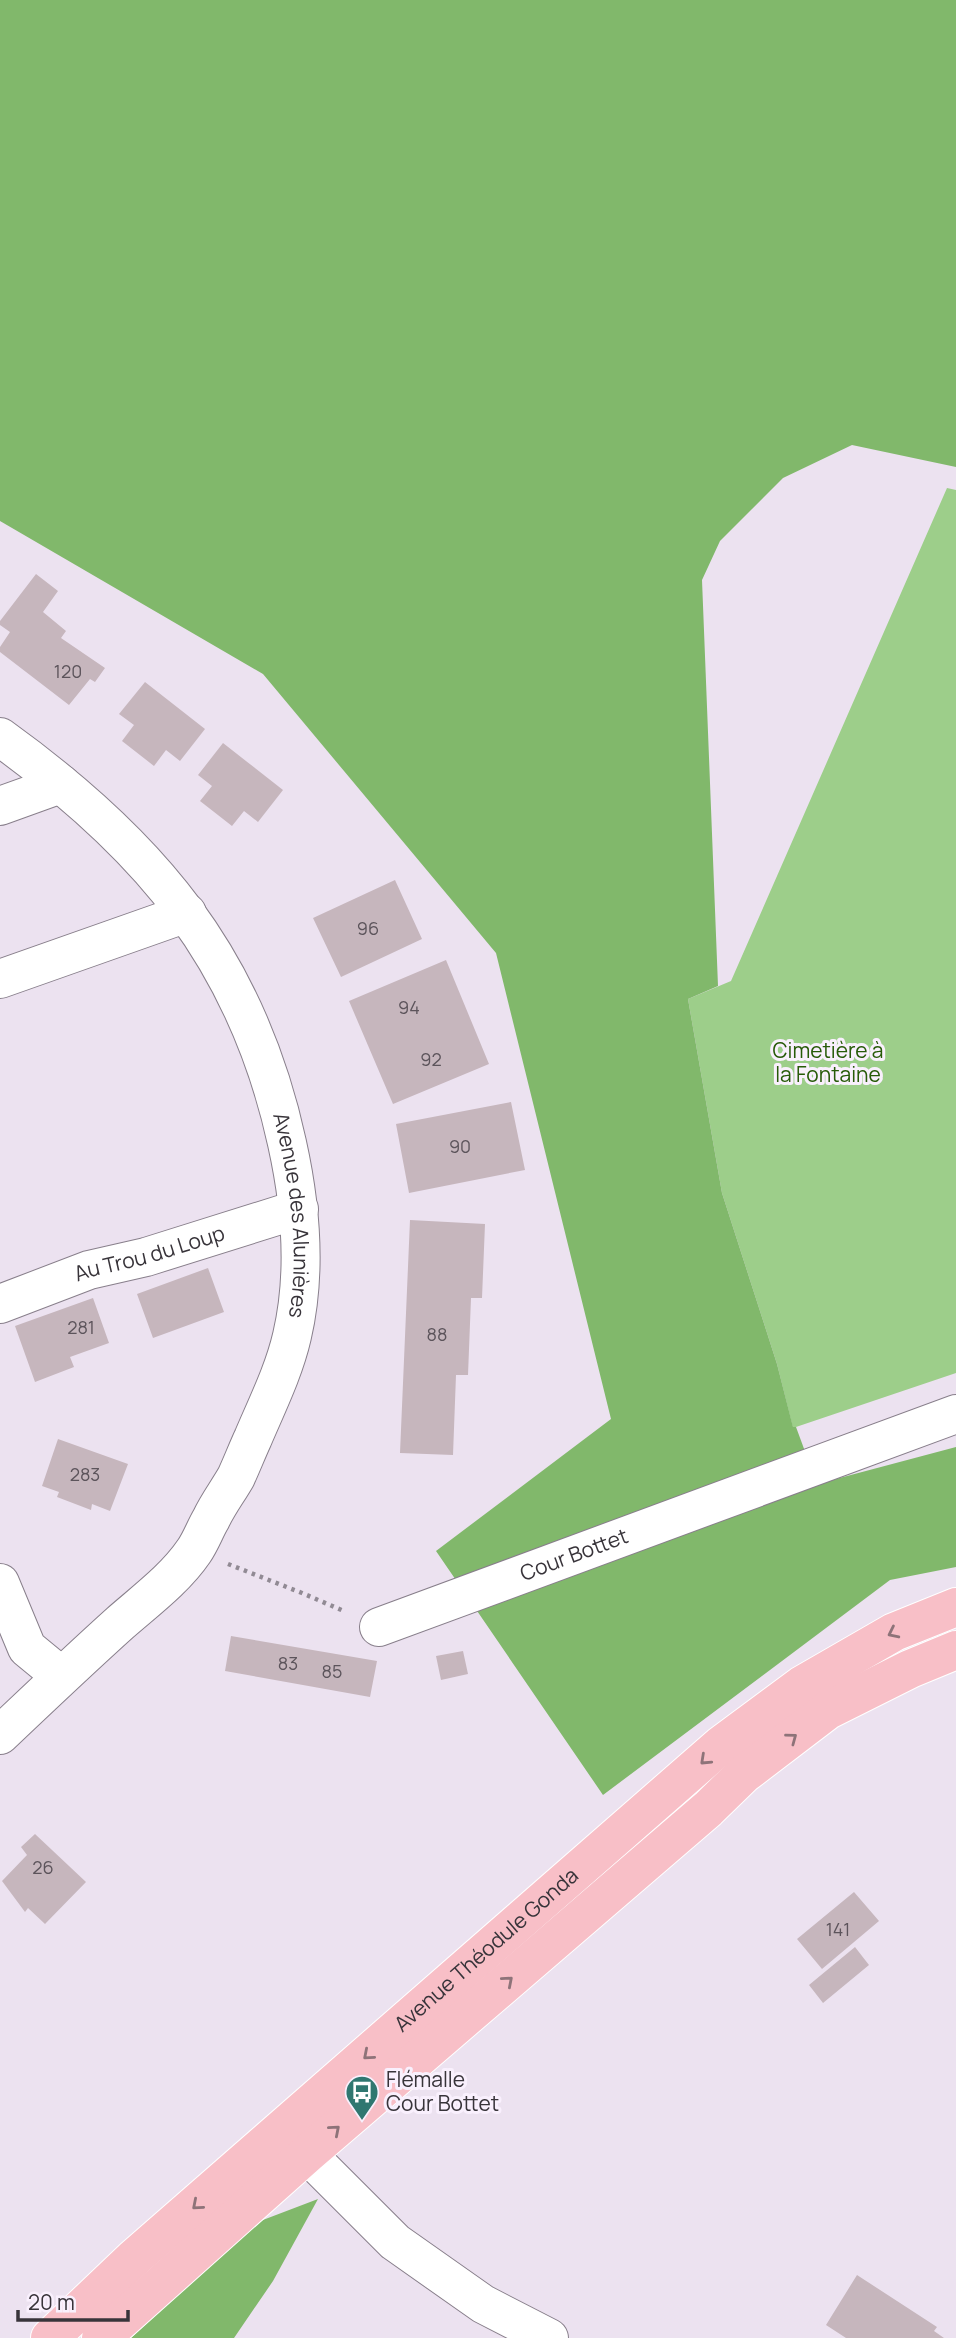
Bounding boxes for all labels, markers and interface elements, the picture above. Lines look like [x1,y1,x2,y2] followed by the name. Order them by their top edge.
[54,659,82,683] house number: 120
[357,916,379,940] house number: 96
[398,995,420,1019] house number: 94
[772,1036,884,1088] park label: Cimetière à la Fontaine
[420,1047,442,1071] house number: 92
[267,1109,316,1320] street label: Avenue des Alunières
[449,1134,471,1158] house number: 90
[70,1218,228,1287] street label: Au Trou du Loup
[67,1315,95,1339] house number: 281
[427,1322,447,1346] house number: 88
[70,1462,100,1486] house number: 283
[516,1521,632,1587] street label: Cour Bottet
[888,1625,900,1639] one-way arrow
[278,1651,298,1675] house number: 83
[322,1659,342,1683] house number: 85
[784,1734,797,1746] one-way arrow
[700,1751,713,1764] one-way arrow
[32,1855,54,1879] house number: 26
[388,1861,584,2037] street label: Avenue Théodule Gonda
[826,1917,850,1941] house number: 141
[499,1977,512,1989] one-way arrow
[364,2047,377,2059] one-way arrow
[386,2065,499,2117] place label: Flémalle Cour Bottet
[343,2073,381,2122] bus stop icon: Flémalle Cour Bottet
[327,2126,340,2138] one-way arrow
[192,2197,205,2209] one-way arrow
[18,2278,128,2322] scale bar
[28,2288,75,2316] text: 20 m

